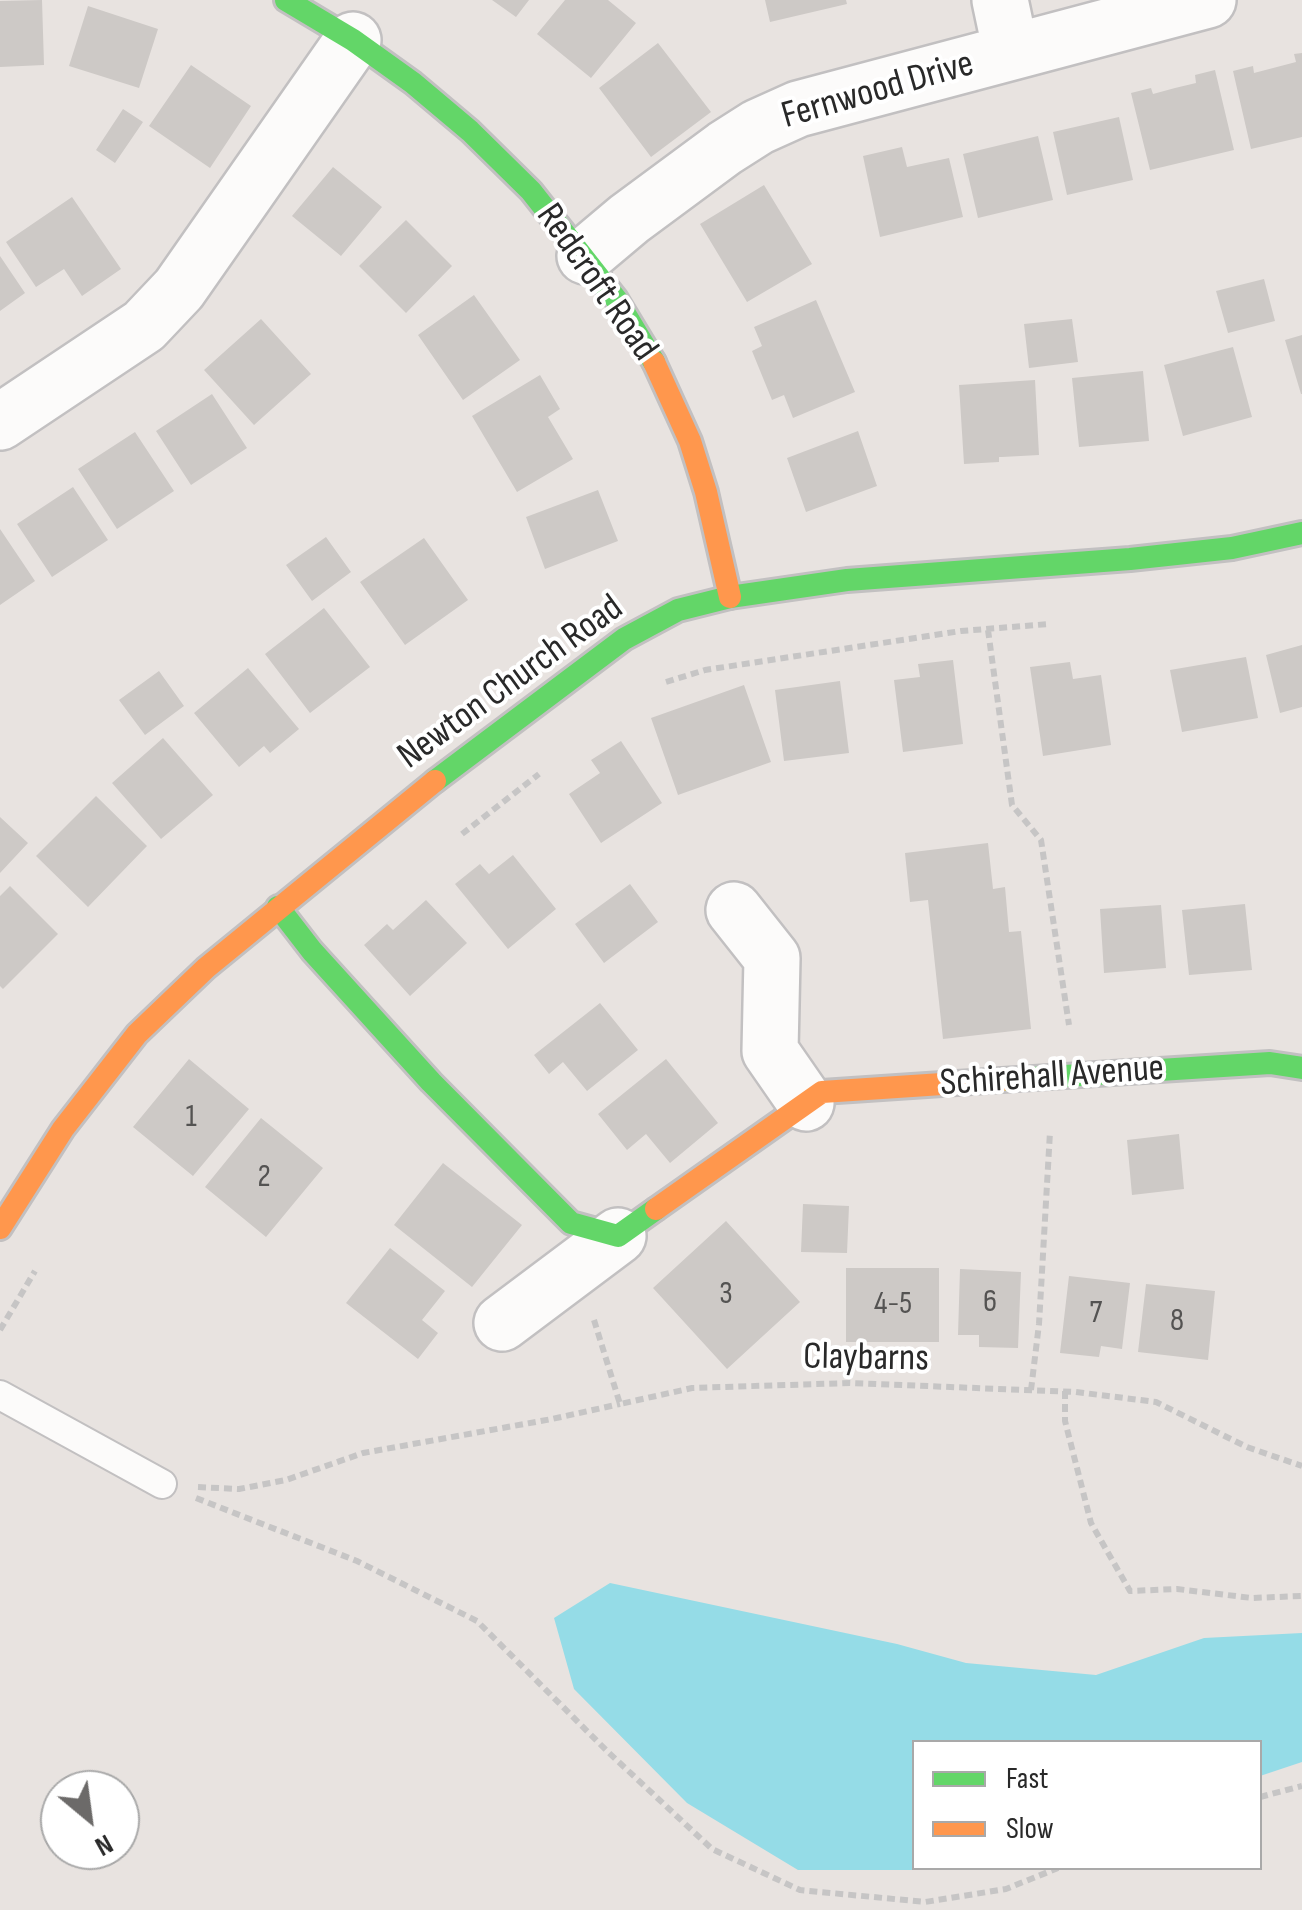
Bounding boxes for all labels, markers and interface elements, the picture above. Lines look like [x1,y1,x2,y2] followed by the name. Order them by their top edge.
[777,42,979,140] street label: Fernwood Drive
[525,196,667,370] street label: Redcroft Road
[390,586,632,780] street label: Newton Church Road
[939,1046,1165,1108] street label: Schirehall Avenue
[185,1099,197,1137] house number: 1
[257,1159,271,1197] house number: 2
[719,1276,733,1314] house number: 3
[983,1284,997,1322] house number: 6
[874,1286,912,1324] house number: 4-5
[1090,1295,1102,1333] house number: 7
[1170,1303,1184,1341] house number: 8
[803,1335,929,1383] street label: Claybarns
[912,1740,1262,1870] legend
[1006,1761,1048,1797] text: Fast
[40,1770,140,1870] north arrow
[1006,1811,1054,1847] text: Slow
[89,1827,118,1863] text: N

